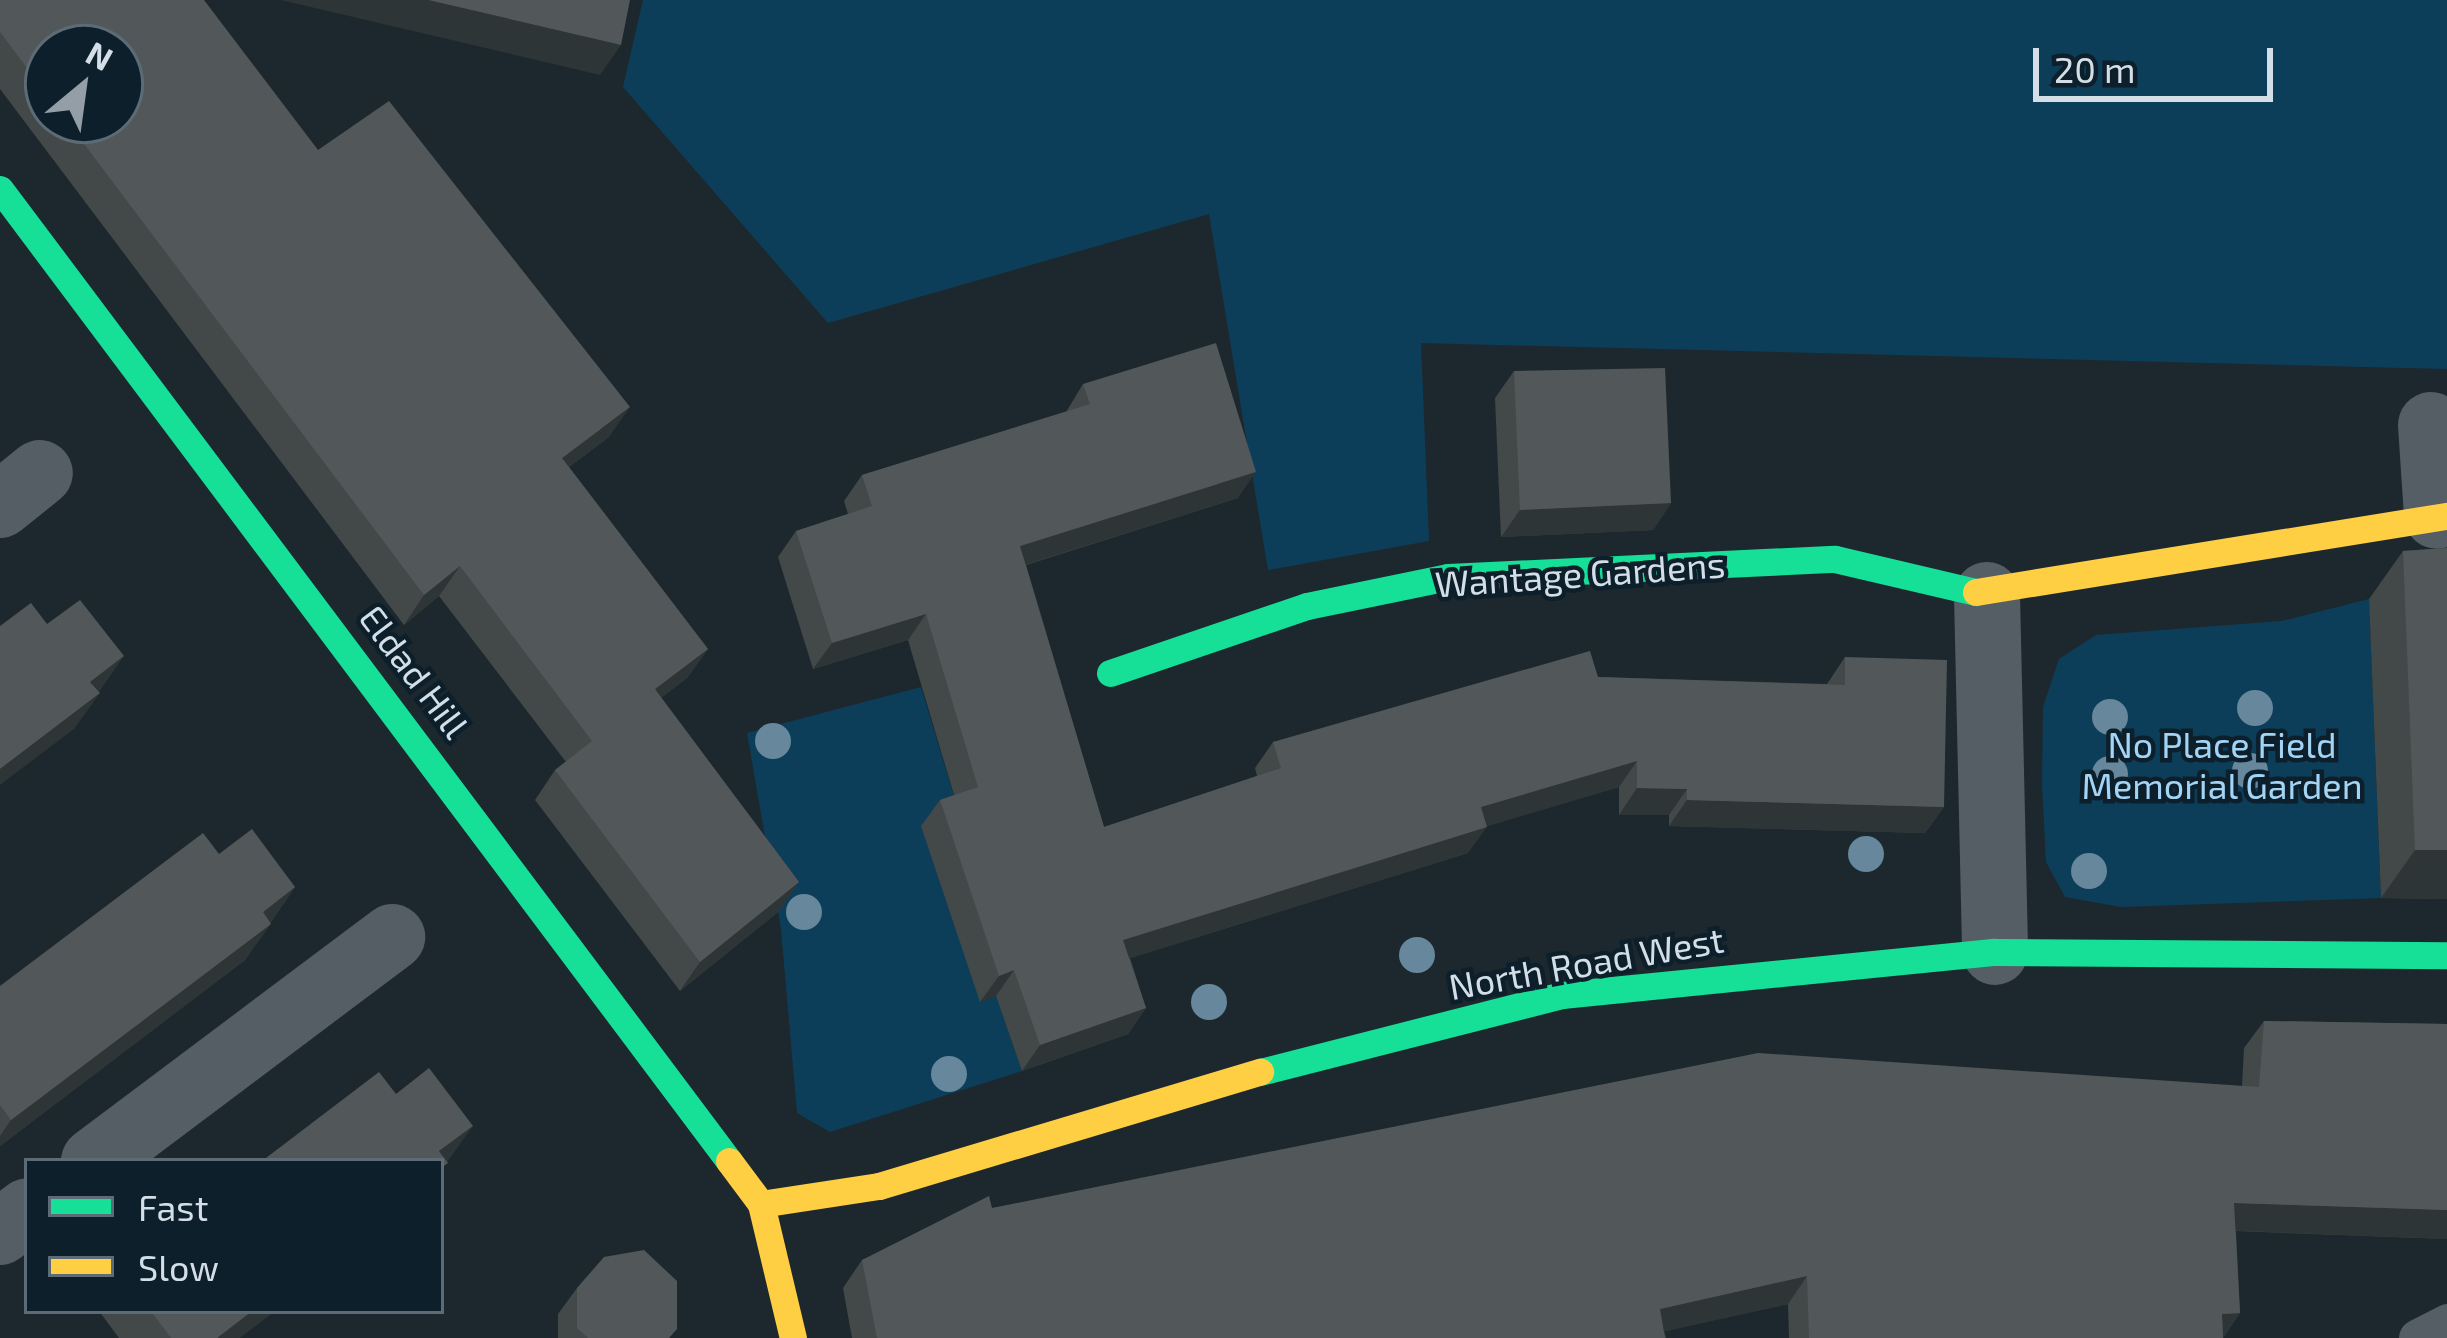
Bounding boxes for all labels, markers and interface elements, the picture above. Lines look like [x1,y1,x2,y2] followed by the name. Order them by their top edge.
[24,24,144,144] north arrow
[2039,24,2279,98] scale bar
[80,32,120,78] text: N
[2054,47,2136,90] text: 20 m
[1433,541,1727,605] street label: Wantage Gardens
[351,596,479,746] street label: Eldad Hill
[2081,721,2363,806] park label: No Place Field Memorial Garden
[1445,917,1727,1007] street label: North Road West
[24,1158,444,1314] legend
[138,1185,208,1228] text: Fast
[138,1245,219,1288] text: Slow

